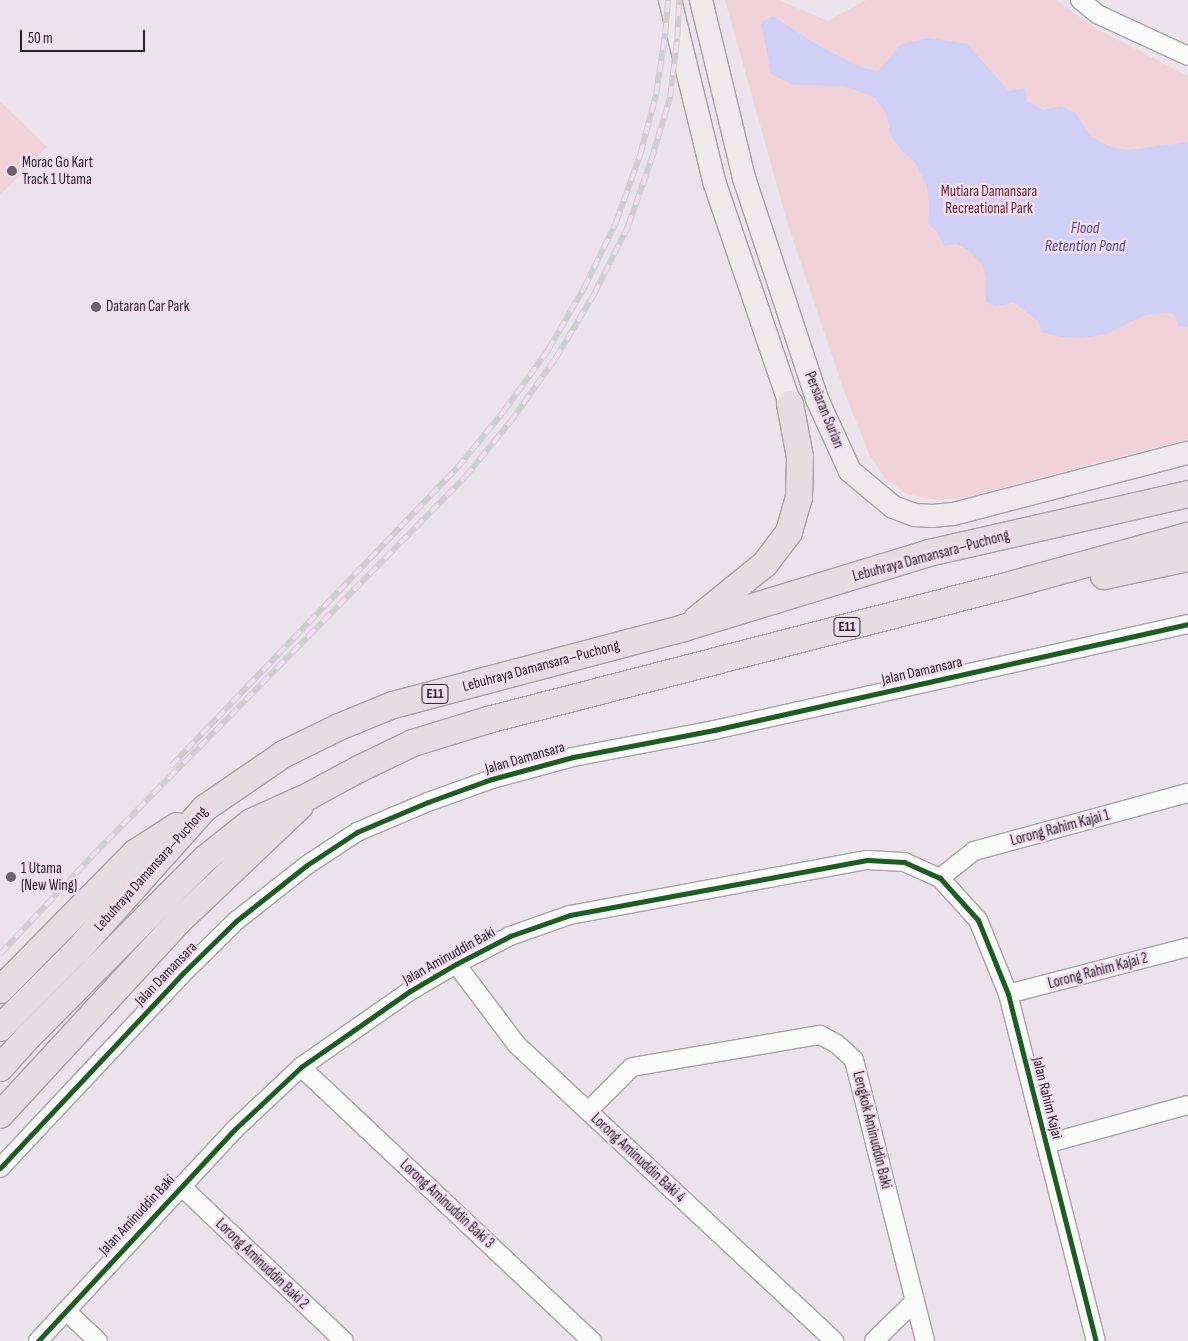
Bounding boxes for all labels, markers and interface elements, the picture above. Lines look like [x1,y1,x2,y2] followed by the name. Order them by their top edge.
[22,20,148,52] scale bar
[28,29,53,48] text: 50 m
[22,153,93,188] place label: Morac Go Kart Track 1 Utama
[6,165,18,177] marker: Morac Go Kart Track 1 Utama
[941,182,1037,217] park label: Mutiara Damansara Recreational Park
[1045,219,1125,257] water label: Flood Retention Pond
[106,298,189,316] place label: Dataran Car Park
[90,301,102,313] marker: Dataran Car Park
[800,369,848,451] street label: Persiaran Surian
[851,526,1011,586] street label: Lebuhraya Damansara–Puchong
[833,616,861,638] road number: E11
[461,636,621,696] street label: Lebuhraya Damansara–Puchong
[880,653,964,689] street label: Jalan Damansara
[421,682,449,706] road number: E11
[483,738,567,778] street label: Jalan Damansara
[90,803,212,935] street label: Lebuhraya Damansara–Puchong
[1009,806,1111,850] street label: Lorong Rahim Kajai 1
[21,859,77,894] place label: 1 Utama (New Wing)
[5,871,17,883] marker: 1 Utama (New Wing)
[400,923,498,989] street label: Jalan Aminuddin Baki
[131,938,201,1010] street label: Jalan Damansara
[1046,949,1150,993] street label: Lorong Rahim Kajai 2
[1028,1055,1066,1141] street label: Jalan Rahim Kajai
[849,1069,895,1191] street label: Lengkok Aminuddin Baki
[587,1110,689,1206] street label: Lorong Aminuddin Baki 4
[396,1156,498,1252] street label: Lorong Aminuddin Baki 3
[95,1171,179,1259] street label: Jalan Aminuddin Baki
[212,1215,312,1313] street label: Lorong Aminuddin Baki 2

